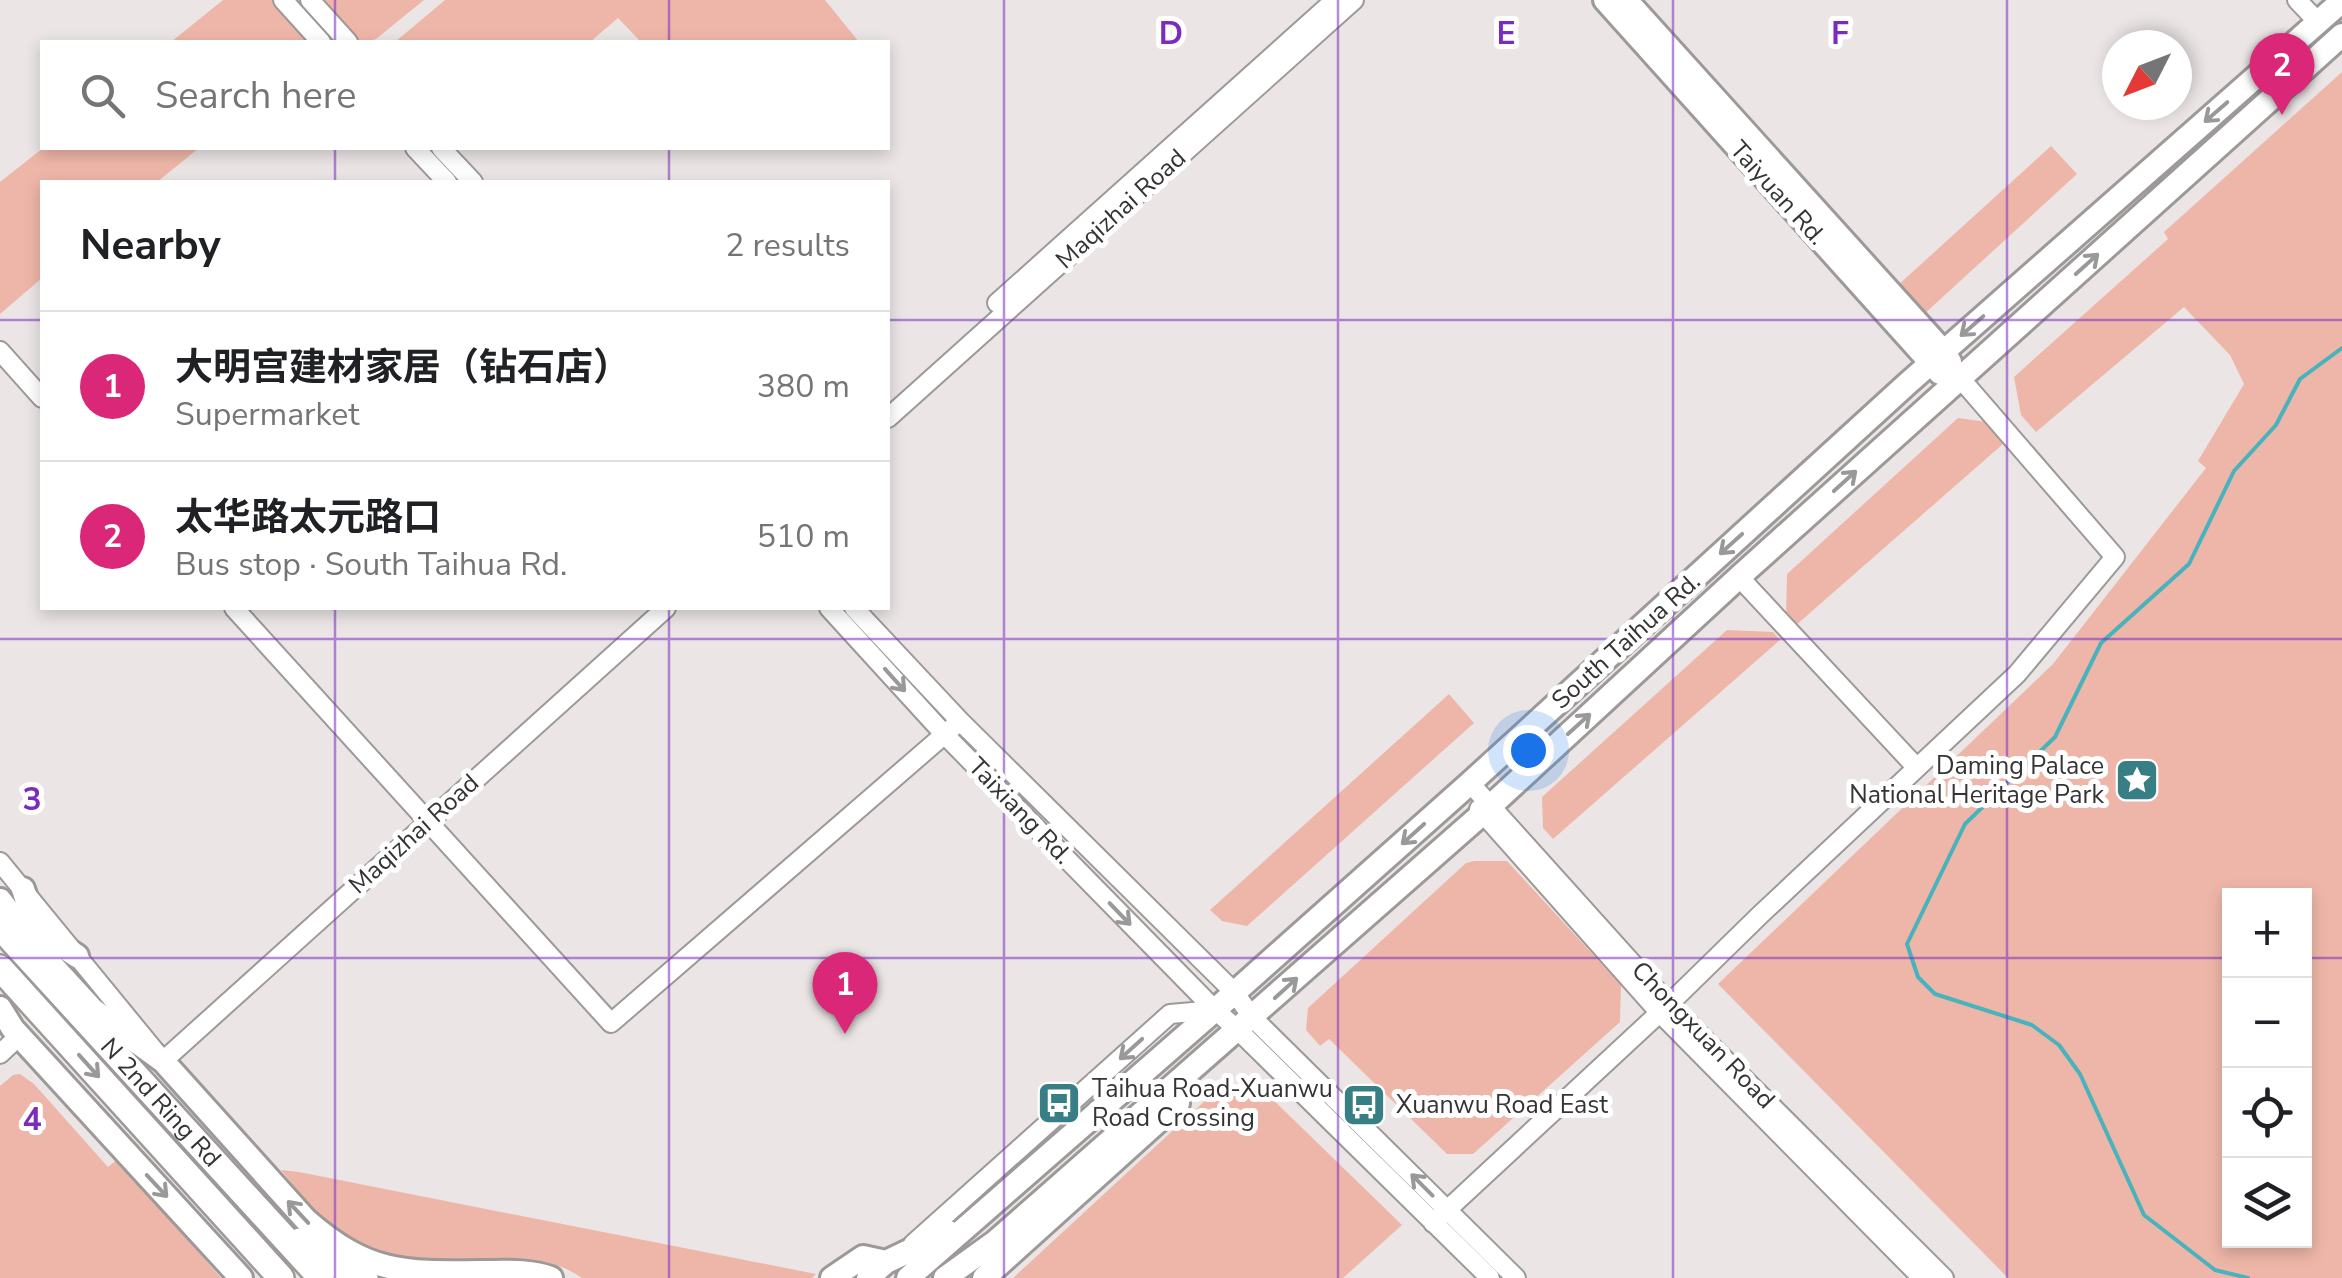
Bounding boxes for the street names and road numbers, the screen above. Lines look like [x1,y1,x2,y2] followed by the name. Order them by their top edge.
[1722,133,1834,253] street label: Taiyuan Rd.
[1049,141,1193,277] street label: Maqizhai Road
[1544,565,1708,717] street label: South Taihua Rd.
[960,750,1080,872] street label: Taixiang Rd.
[342,766,486,902] street label: Maqizhai Road
[1624,954,1782,1116] street label: Chongxuan Road
[93,1031,229,1175] street label: N 2nd Ring Rd

